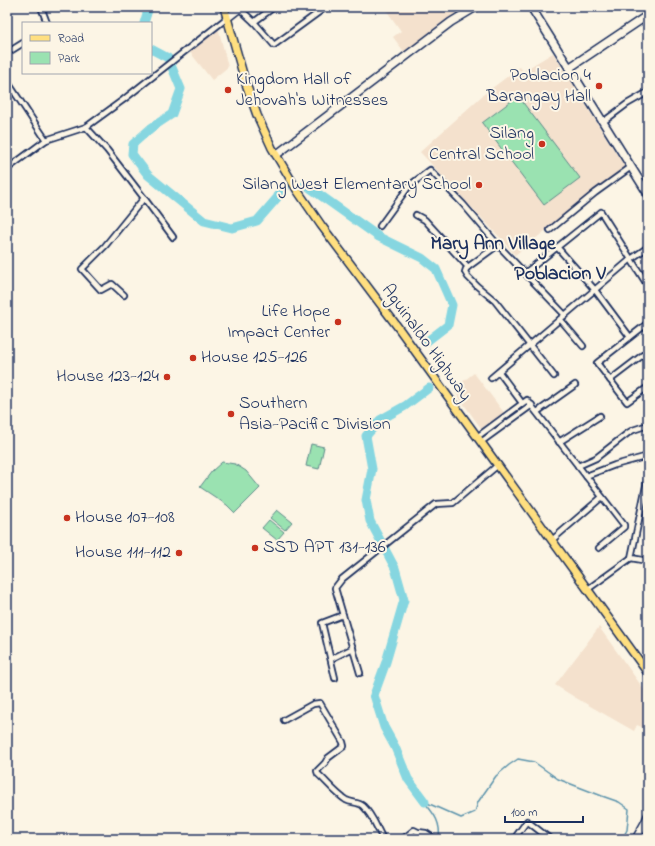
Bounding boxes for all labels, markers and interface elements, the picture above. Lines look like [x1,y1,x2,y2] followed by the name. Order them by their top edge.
[22,22,152,74] legend
[58,30,84,48] text: Road
[58,50,80,68] text: Park
[485,63,592,111] place label: Poblacion 4 Barangay Hall
[236,67,388,114] place label: Kingdom Hall of Jehovah's Witnesses
[594,81,604,91] marker: Poblacion 4 Barangay Hall
[223,85,233,95] marker: Kingdom Hall of Jehovah's Witnesses
[429,121,534,168] place label: Silang Central School
[537,139,547,149] marker: Silang Central School
[242,172,471,199] place label: Silang West Elementary School
[474,180,484,190] marker: Silang West Elementary School
[430,231,556,260] district label: Mary Ann Village
[514,260,606,289] district label: Poblacion V
[374,279,477,408] street label: Aguinaldo Highway
[227,299,331,346] place label: Life Hope Impact Center
[333,317,343,327] marker: Life Hope Impact Center
[201,345,307,371] place label: House 125-126
[188,353,198,363] marker: House 125-126
[56,364,160,390] place label: House 123-124
[162,372,172,382] marker: House 123-124
[239,391,391,438] place label: Southern Asia-Pacific Division
[226,409,236,419] marker: Southern Asia-Pacific Division
[75,505,175,531] place label: House 107-108
[62,513,72,523] marker: House 107-108
[263,535,386,561] place label: SSD APT 131-136
[75,540,171,566] place label: House 111-112
[250,543,260,553] marker: SSD APT 131-136
[174,548,184,558] marker: House 111-112
[505,798,583,824] scale bar
[511,804,538,822] text: 100 m

